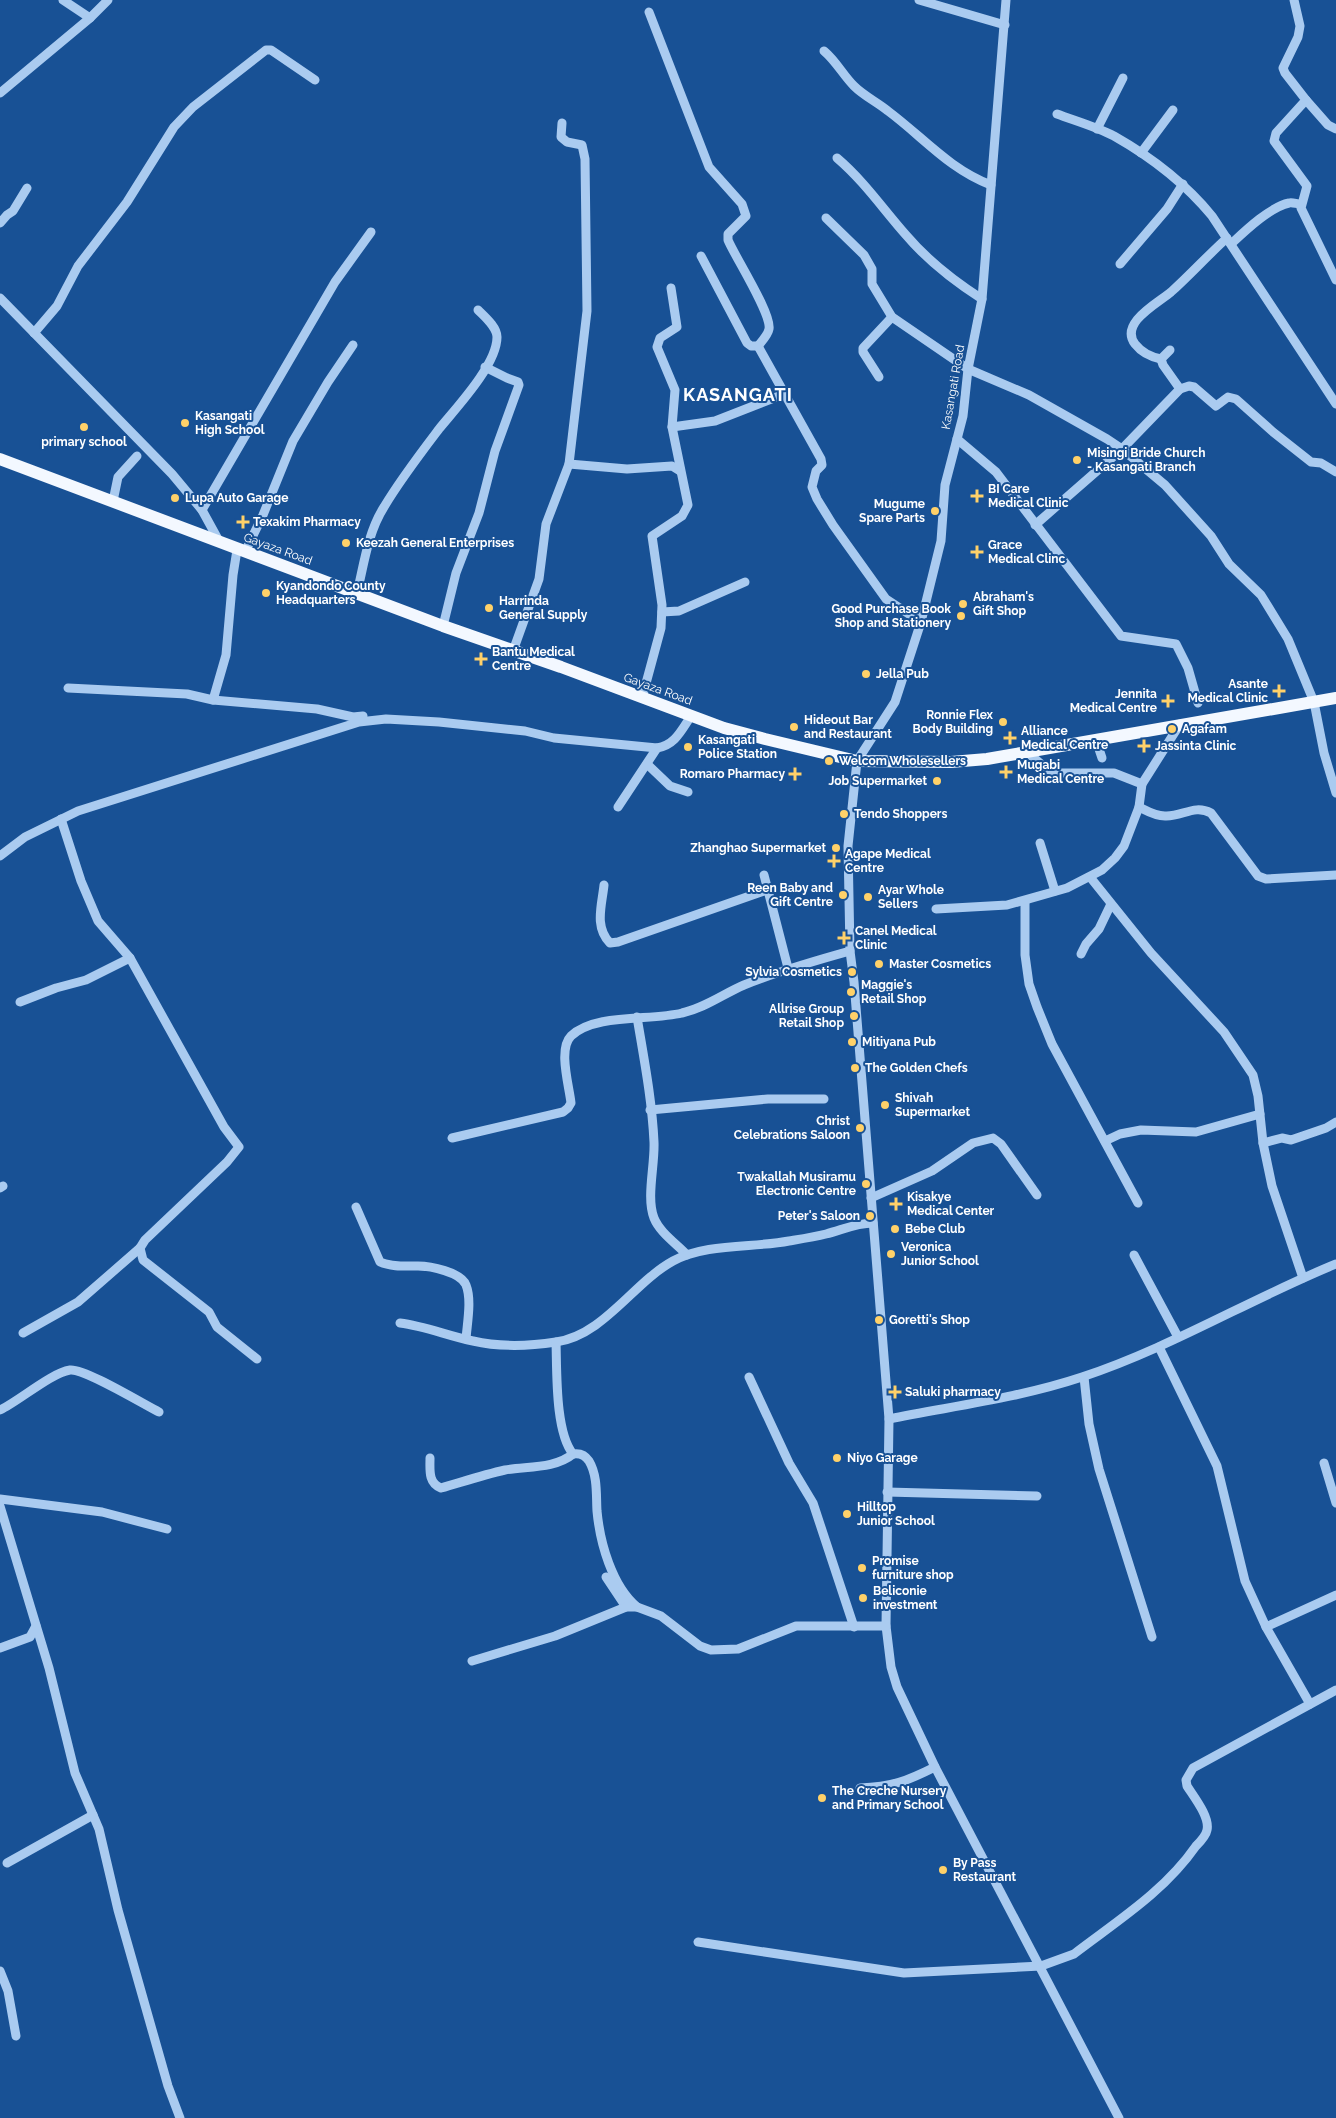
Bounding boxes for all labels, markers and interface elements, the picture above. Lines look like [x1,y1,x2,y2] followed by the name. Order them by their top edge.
[939,343,967,431] street label: Kasangati Road
[683,384,793,405] district label: KASANGATI
[195,409,265,437] place label: Kasangati High School
[179,417,191,429] marker: Kasangati High School
[78,421,90,433] marker: primary school
[41,435,127,449] place label: primary school
[1087,446,1205,474] place label: Misingi Bride Church - Kasangati Branch
[1071,454,1083,466] marker: Misingi Bride Church - Kasangati Branch
[988,482,1069,510] place label: BI Care Medical Clinic
[970,489,984,503] marker: BI Care Medical Clinic
[185,491,288,505] place label: Lupa Auto Garage
[169,492,181,504] marker: Lupa Auto Garage
[859,497,925,525] place label: Mugume Spare Parts
[929,505,941,517] marker: Mugume Spare Parts
[253,515,361,529] place label: Texakim Pharmacy
[237,516,249,528] marker: Texakim Pharmacy
[242,530,314,568] street label: Gayaza Road
[356,536,514,550] place label: Keezah General Enterprises
[340,537,352,549] marker: Keezah General Enterprises
[988,538,1066,566] place label: Grace Medical Clinc
[970,545,984,559] marker: Grace Medical Clinc
[276,579,386,607] place label: Kyandondo County Headquarters
[260,587,272,599] marker: Kyandondo County Headquarters
[973,590,1034,618] place label: Abraham's Gift Shop
[499,594,588,622] place label: Harrinda General Supply
[957,598,969,610] marker: Abraham's Gift Shop
[483,602,495,614] marker: Harrinda General Supply
[831,602,951,630] place label: Good Purchase Book Shop and Stationery
[955,610,967,622] marker: Good Purchase Book Shop and Stationery
[492,645,575,673] place label: Bantu Medical Centre
[474,652,488,666] marker: Bantu Medical Centre
[876,667,929,681] place label: Jella Pub
[860,668,872,680] marker: Jella Pub
[622,670,694,708] street label: Gayaza Road
[1188,677,1268,705] place label: Asante Medical Clinic
[1272,684,1286,698] marker: Asante Medical Clinic
[1070,687,1157,715] place label: Jennita Medical Centre
[1161,694,1175,708] marker: Jennita Medical Centre
[913,708,994,736] place label: Ronnie Flex Body Building
[804,713,892,741] place label: Hideout Bar and Restaurant
[997,716,1009,728] marker: Ronnie Flex Body Building
[788,721,800,733] marker: Hideout Bar and Restaurant
[1182,722,1227,736] place label: Agafam
[1166,723,1178,735] marker: Agafam
[1021,724,1108,752] place label: Alliance Medical Centre
[1003,731,1017,745] marker: Alliance Medical Centre
[698,733,777,761] place label: Kasangati Police Station
[1137,739,1151,753] marker: Jassinta Clinic
[1155,739,1237,753] place label: Jassinta Clinic
[682,741,694,753] marker: Kasangati Police Station
[839,754,966,768] place label: Welcom Wholesellers
[823,755,835,767] marker: Welcom Wholesellers
[1017,758,1104,786] place label: Mugabi Medical Centre
[999,765,1013,779] marker: Mugabi Medical Centre
[680,767,785,781] place label: Romaro Pharmacy
[789,768,801,780] marker: Romaro Pharmacy
[828,774,927,788] place label: Job Supermarket
[931,775,943,787] marker: Job Supermarket
[854,807,947,821] place label: Tendo Shoppers
[838,808,850,820] marker: Tendo Shoppers
[690,841,826,855] place label: Zhanghao Supermarket
[830,842,842,854] marker: Zhanghao Supermarket
[845,847,931,875] place label: Agape Medical Centre
[827,854,841,868] marker: Agape Medical Centre
[747,881,833,909] place label: Reen Baby and Gift Centre
[878,883,944,911] place label: Ayar Whole Sellers
[837,889,849,901] marker: Reen Baby and Gift Centre
[862,891,874,903] marker: Ayar Whole Sellers
[855,924,937,952] place label: Canel Medical Clinic
[837,931,851,945] marker: Canel Medical Clinic
[889,957,991,971] place label: Master Cosmetics
[873,958,885,970] marker: Master Cosmetics
[745,965,842,979] place label: Sylvia Cosmetics
[846,966,858,978] marker: Sylvia Cosmetics
[861,978,927,1006] place label: Maggie's Retail Shop
[845,986,857,998] marker: Maggie's Retail Shop
[769,1002,844,1030] place label: Allrise Group Retail Shop
[848,1010,860,1022] marker: Allrise Group Retail Shop
[862,1035,936,1049] place label: Mitiyana Pub
[846,1036,858,1048] marker: Mitiyana Pub
[865,1061,968,1075] place label: The Golden Chefs
[849,1062,861,1074] marker: The Golden Chefs
[895,1091,970,1119] place label: Shivah Supermarket
[879,1099,891,1111] marker: Shivah Supermarket
[734,1114,850,1142] place label: Christ Celebrations Saloon
[854,1122,866,1134] marker: Christ Celebrations Saloon
[737,1170,856,1198] place label: Twakallah Musiramu Electronic Centre
[860,1178,872,1190] marker: Twakallah Musiramu Electronic Centre
[907,1190,995,1218] place label: Kisakye Medical Center
[889,1197,903,1211] marker: Kisakye Medical Center
[778,1209,860,1223] place label: Peter's Saloon
[864,1210,876,1222] marker: Peter's Saloon
[905,1222,965,1236] place label: Bebe Club
[889,1223,901,1235] marker: Bebe Club
[901,1240,979,1268] place label: Veronica Junior School
[885,1248,897,1260] marker: Veronica Junior School
[889,1313,970,1327] place label: Goretti's Shop
[873,1314,885,1326] marker: Goretti's Shop
[905,1385,1001,1399] place label: Saluki pharmacy
[889,1386,901,1398] marker: Saluki pharmacy
[847,1451,918,1465] place label: Niyo Garage
[831,1452,843,1464] marker: Niyo Garage
[857,1500,935,1528] place label: Hilltop Junior School
[841,1508,853,1520] marker: Hilltop Junior School
[872,1554,954,1582] place label: Promise furniture shop
[856,1562,868,1574] marker: Promise furniture shop
[873,1584,938,1612] place label: Beliconie investment
[857,1592,869,1604] marker: Beliconie investment
[832,1784,947,1812] place label: The Creche Nursery and Primary School
[816,1792,828,1804] marker: The Creche Nursery and Primary School
[953,1856,1016,1884] place label: By Pass Restaurant
[937,1864,949,1876] marker: By Pass Restaurant

